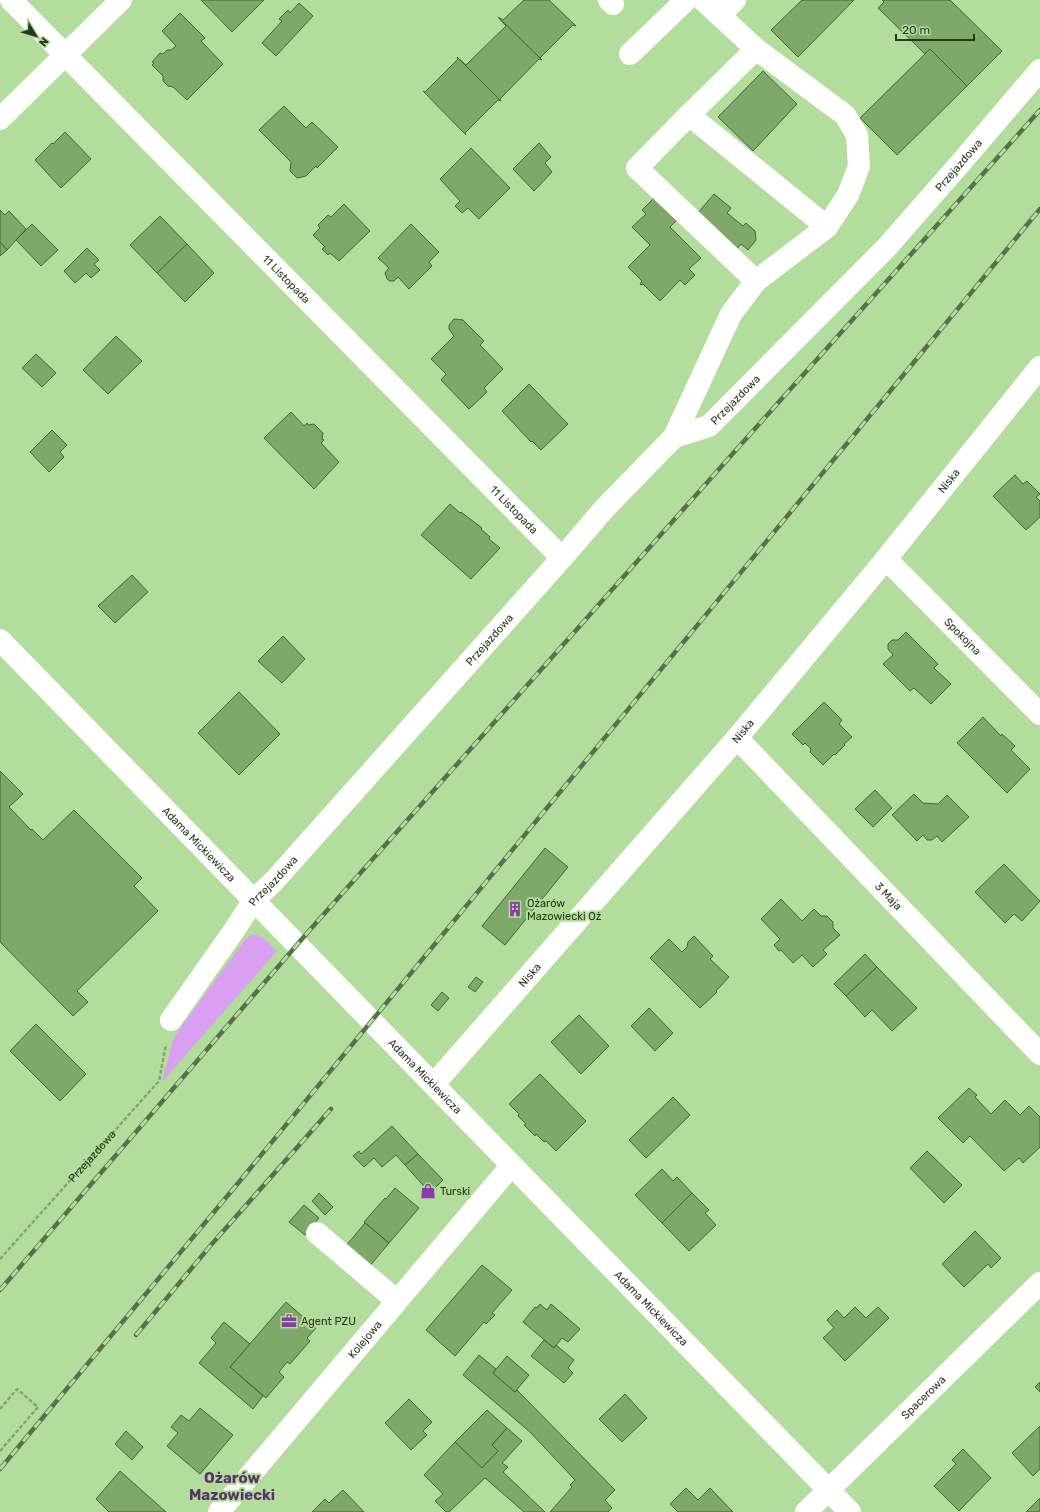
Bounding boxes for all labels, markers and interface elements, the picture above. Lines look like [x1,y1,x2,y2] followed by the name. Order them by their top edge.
[16,16,56,56] north arrow
[896,16,974,42] scale bar
[902,23,930,37] text: 20 m
[36,35,51,49] text: N
[932,136,985,194] street label: Przejazdowa
[260,252,313,306] street label: 11 Listopada
[708,372,763,427] street label: Przejazdowa
[935,466,962,496] street label: Niska
[487,483,541,536] street label: 11 Listopada
[463,611,516,668] street label: Przejazdowa
[942,615,984,658] street label: Spokojna
[729,716,757,746] street label: Niska
[160,804,238,884] street label: Adama Mickiewicza
[246,853,300,908] street label: Przejazdowa
[872,880,905,913] street label: 3 Maja
[527,897,602,923] place label: Ożarów Mazowiecki Oż
[506,900,524,918] building icon: Ożarów Mazowiecki Oż
[516,960,544,990] street label: Niska
[386,1036,465,1116] street label: Adama Mickiewicza
[65,1128,118,1185] street label: Przejazdowa
[419,1182,437,1200] shop icon: Turski
[440,1185,470,1198] place label: Turski
[612,1268,691,1348] street label: Adama Mickiewicza
[280,1312,298,1330] office icon: Agent PZU
[301,1315,356,1328] place label: Agent PZU
[345,1318,384,1361] street label: Kolejowa
[898,1373,948,1422] street label: Spacerowa
[189,1469,275,1504] district label: Ożarów Mazowiecki

